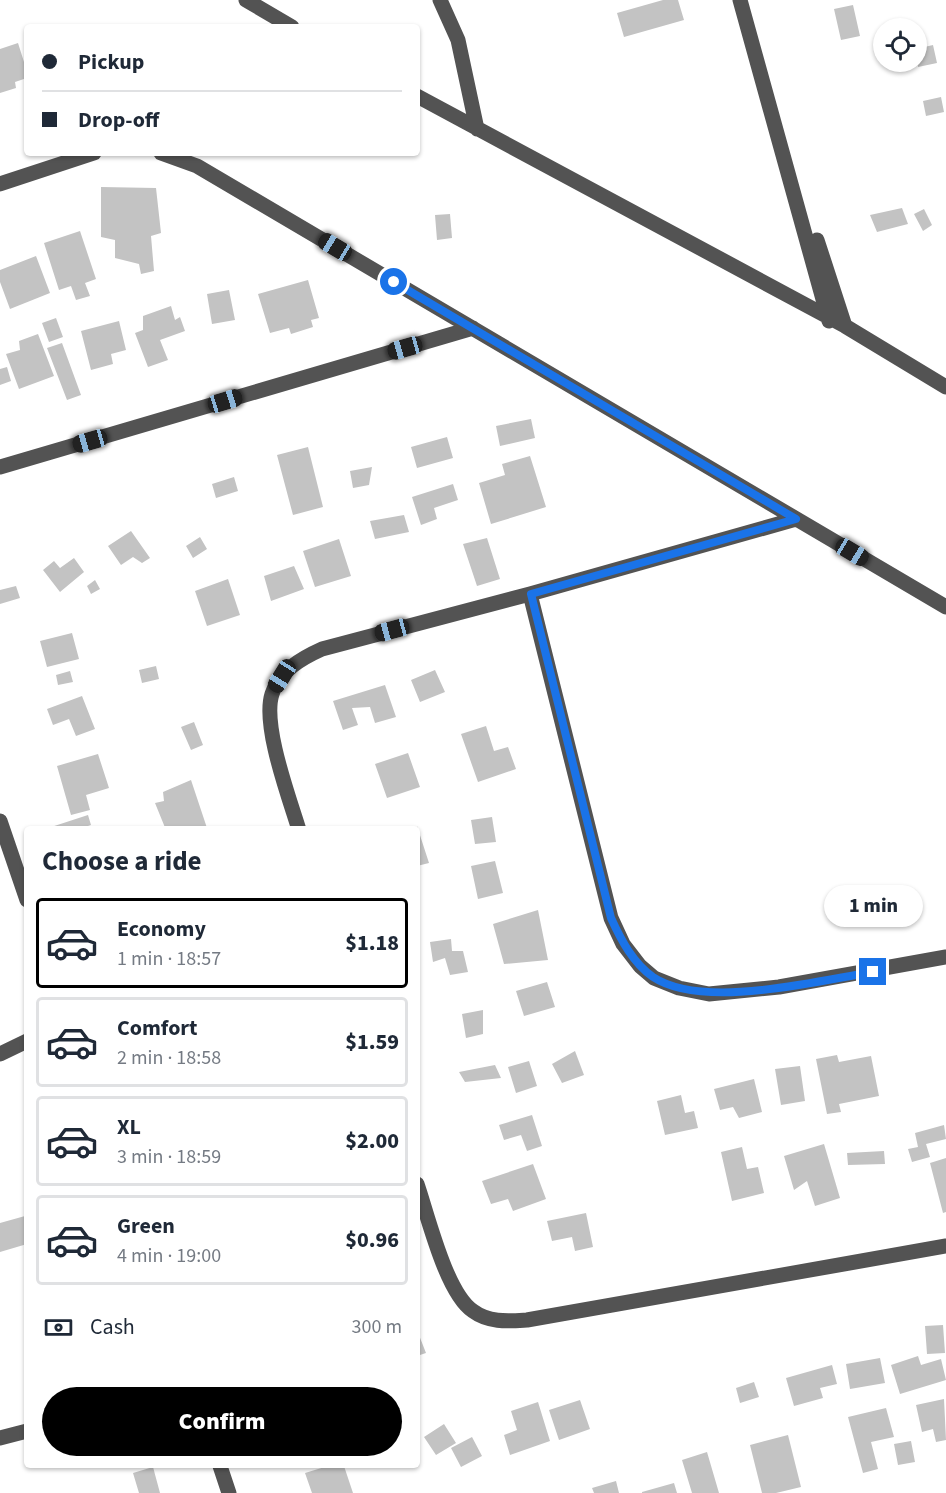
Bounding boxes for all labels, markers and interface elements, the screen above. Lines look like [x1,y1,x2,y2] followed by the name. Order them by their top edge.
[873,18,927,72] map controls
[873,18,927,72] button: locate
[78,46,144,78] text: Pickup
[78,104,159,136] text: Drop-off
[315,230,355,264] car
[380,268,407,295] route start
[385,334,425,362] car
[205,387,245,415] car
[70,427,110,455] car
[832,535,872,569] car
[372,617,412,643] car
[265,656,299,696] car
[42,842,202,881] text: Choose a ride
[824,885,922,927] callout: 1 min
[849,892,898,920] text: 1 min
[117,913,206,945] text: Economy
[45,916,99,970] icon: car
[345,927,399,959] text: $1.18
[117,945,221,973] text: 1 min · 18:57
[859,958,886,985] route end
[117,1012,198,1044] text: Comfort
[45,1015,99,1069] icon: car
[345,1026,399,1058] text: $1.59
[117,1044,221,1072] text: 2 min · 18:58
[117,1111,141,1143] text: XL
[45,1114,99,1168] icon: car
[345,1125,399,1157] text: $2.00
[117,1143,221,1171] text: 3 min · 18:59
[117,1210,175,1242] text: Green
[45,1213,99,1267] icon: car
[345,1224,399,1256] text: $0.96
[117,1242,221,1270] text: 4 min · 19:00
[42,1311,75,1344] icon: cash
[90,1311,135,1343] text: Cash
[352,1313,402,1341] text: 300 m
[42,1387,402,1456] button: Confirm

